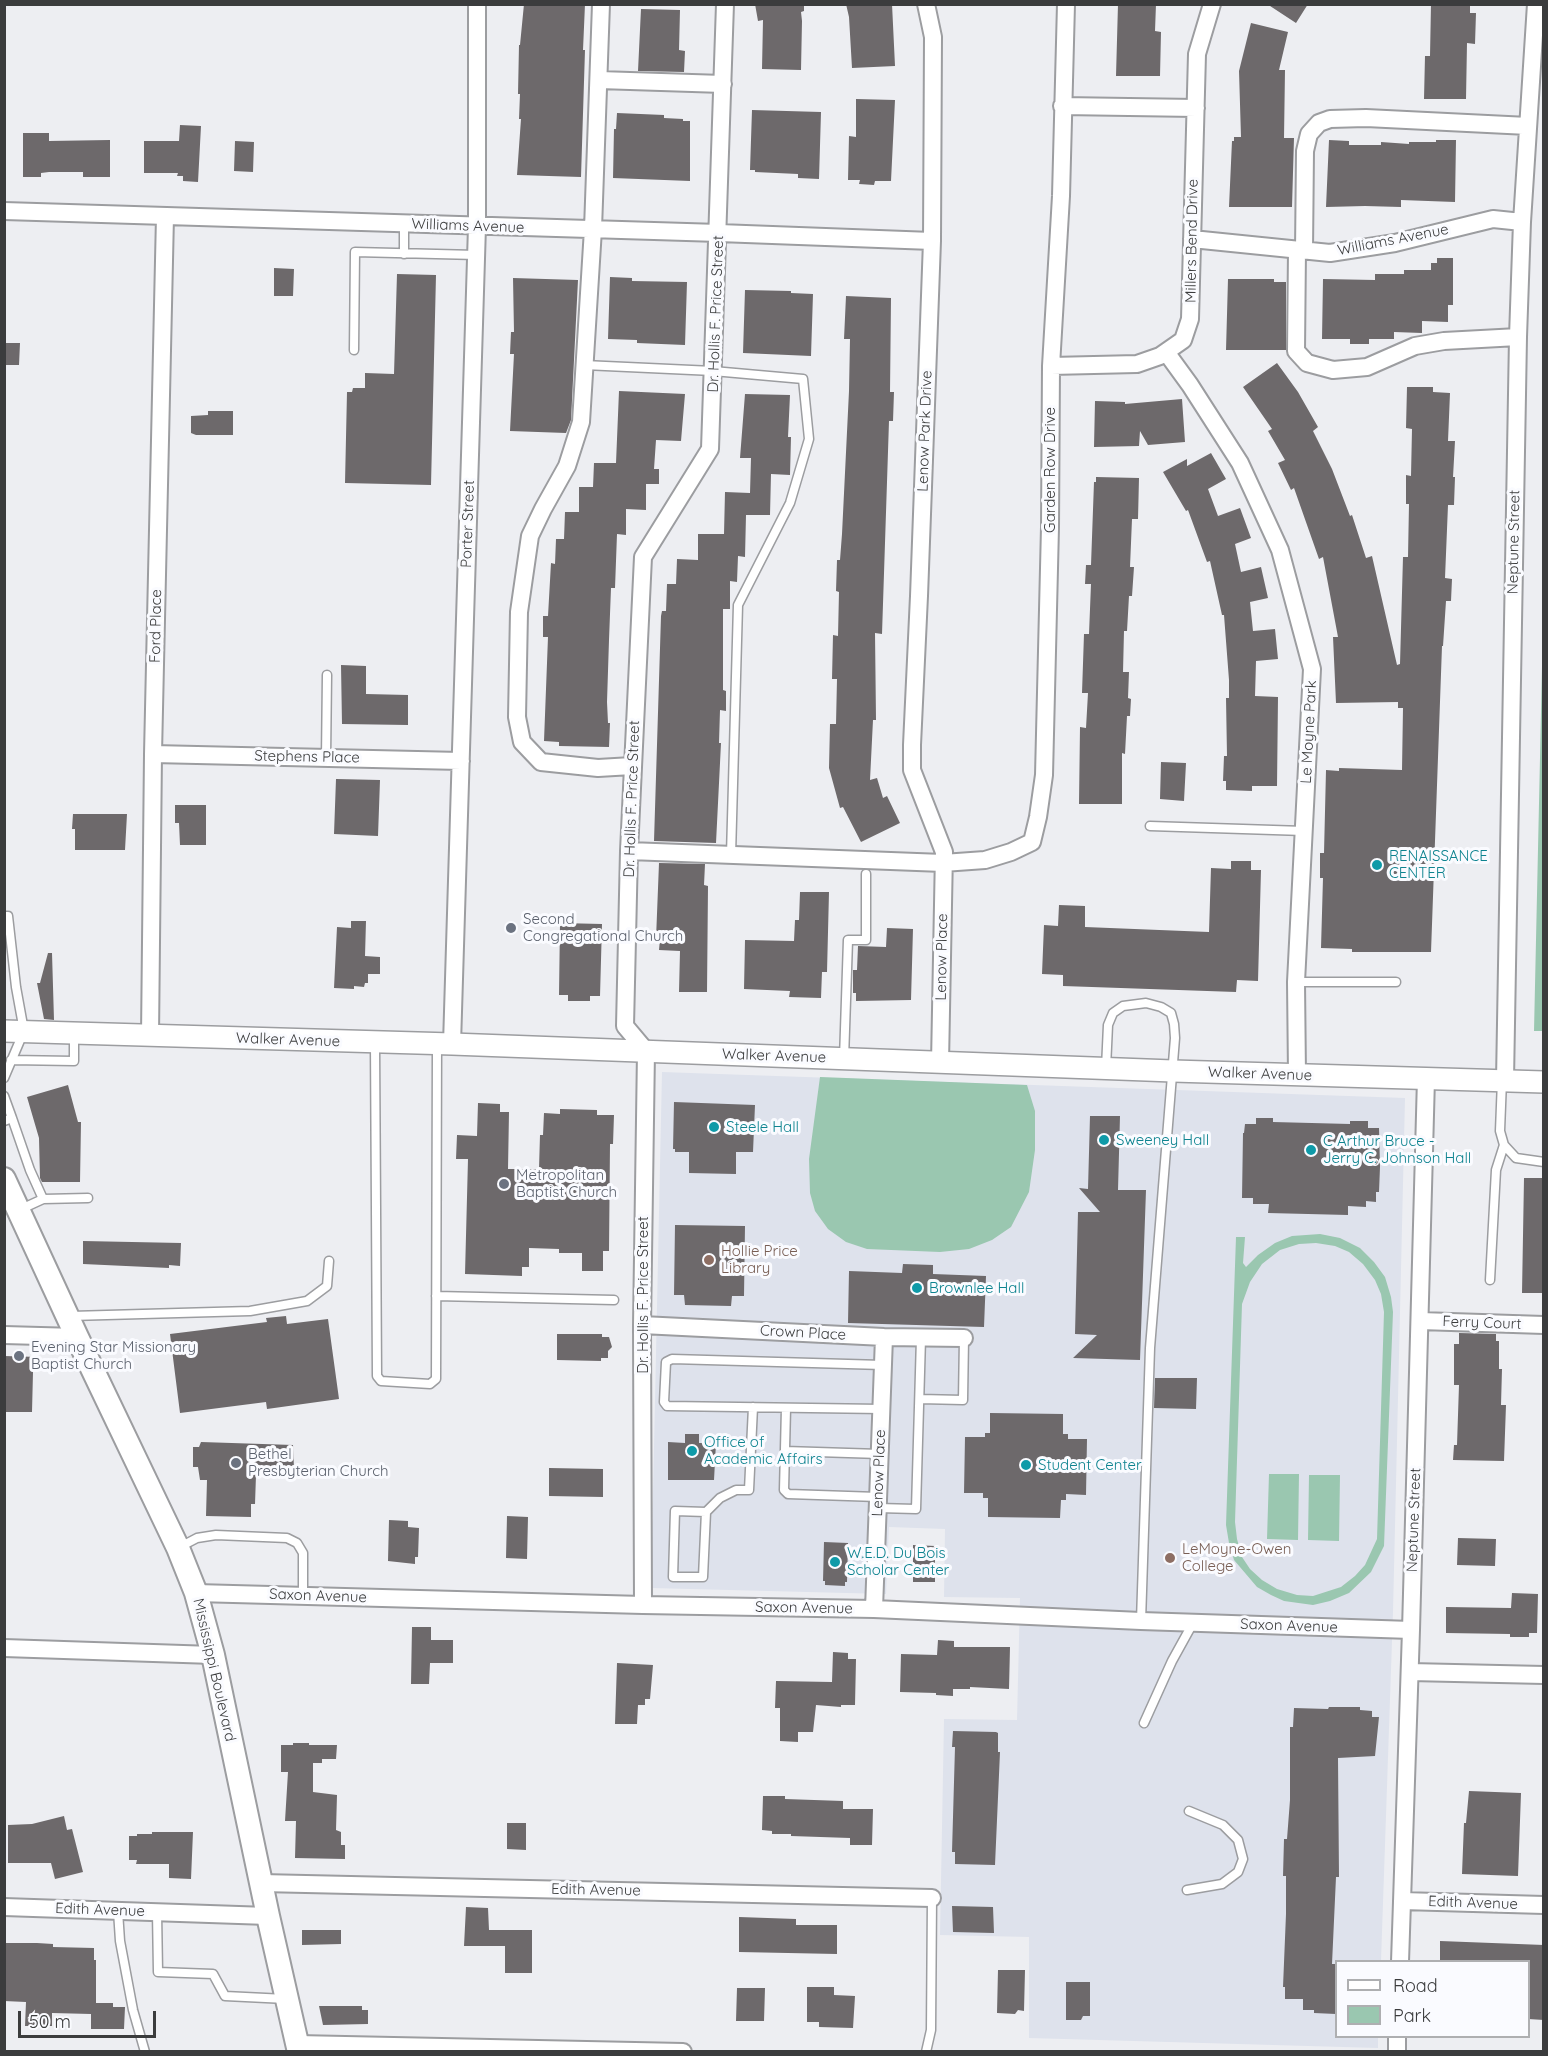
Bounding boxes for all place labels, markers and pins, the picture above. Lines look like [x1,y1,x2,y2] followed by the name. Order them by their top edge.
[1389,847,1488,882] place label: RENAISSANCE CENTER
[1370,858,1384,872] marker: RENAISSANCE CENTER
[523,910,683,945] place label: Second Congregational Church
[504,921,518,935] marker: Second Congregational Church
[726,1118,799,1136] place label: Steele Hall
[707,1120,721,1134] marker: Steele Hall
[1116,1131,1209,1149] place label: Sweeney Hall
[1323,1132,1471,1167] place label: C Arthur Bruce - Jerry C. Johnson Hall
[1097,1133,1111,1147] marker: Sweeney Hall
[1304,1143,1318,1157] marker: C Arthur Bruce - Jerry C. Johnson Hall
[516,1166,617,1201] place label: Metropolitan Baptist Church
[497,1177,511,1191] marker: Metropolitan Baptist Church
[721,1242,798,1277] place label: Hollie Price Library
[702,1253,716,1267] marker: Hollie Price Library
[929,1279,1024,1297] place label: Brownlee Hall
[910,1281,924,1295] marker: Brownlee Hall
[31,1338,196,1373] place label: Evening Star Missionary Baptist Church
[12,1349,26,1363] marker: Evening Star Missionary Baptist Church
[704,1433,822,1468] place label: Office of Academic Affairs
[685,1444,699,1458] marker: Office of Academic Affairs
[248,1445,388,1480] place label: Bethel Presbyterian Church
[229,1456,243,1470] marker: Bethel Presbyterian Church
[1038,1456,1142,1474] place label: Student Center
[1019,1458,1033,1472] marker: Student Center
[1182,1540,1291,1575] place label: LeMoyne-Owen College
[847,1544,949,1579] place label: W.E.D. Du Bois Scholar Center
[1163,1551,1177,1565] marker: LeMoyne-Owen College
[828,1555,842,1569] marker: W.E.D. Du Bois Scholar Center

